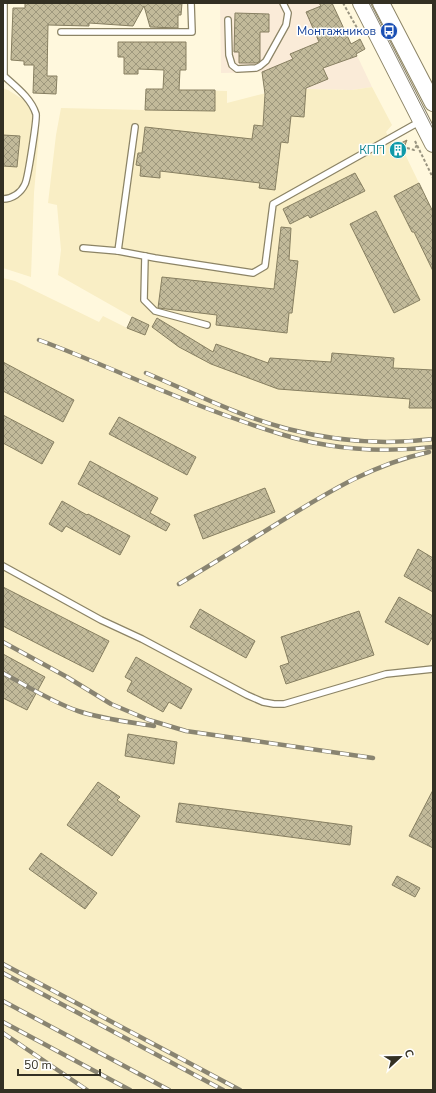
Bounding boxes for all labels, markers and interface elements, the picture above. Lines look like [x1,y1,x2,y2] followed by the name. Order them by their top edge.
[379,21,399,41] bus stop icon: Монтажников
[297,23,376,39] place label: Монтажников
[388,140,408,160] building icon: КПП
[359,142,385,158] place label: КПП
[380,1037,420,1077] north arrow
[400,1047,417,1060] text: С
[18,1051,100,1077] scale bar
[24,1057,52,1073] text: 50 m

